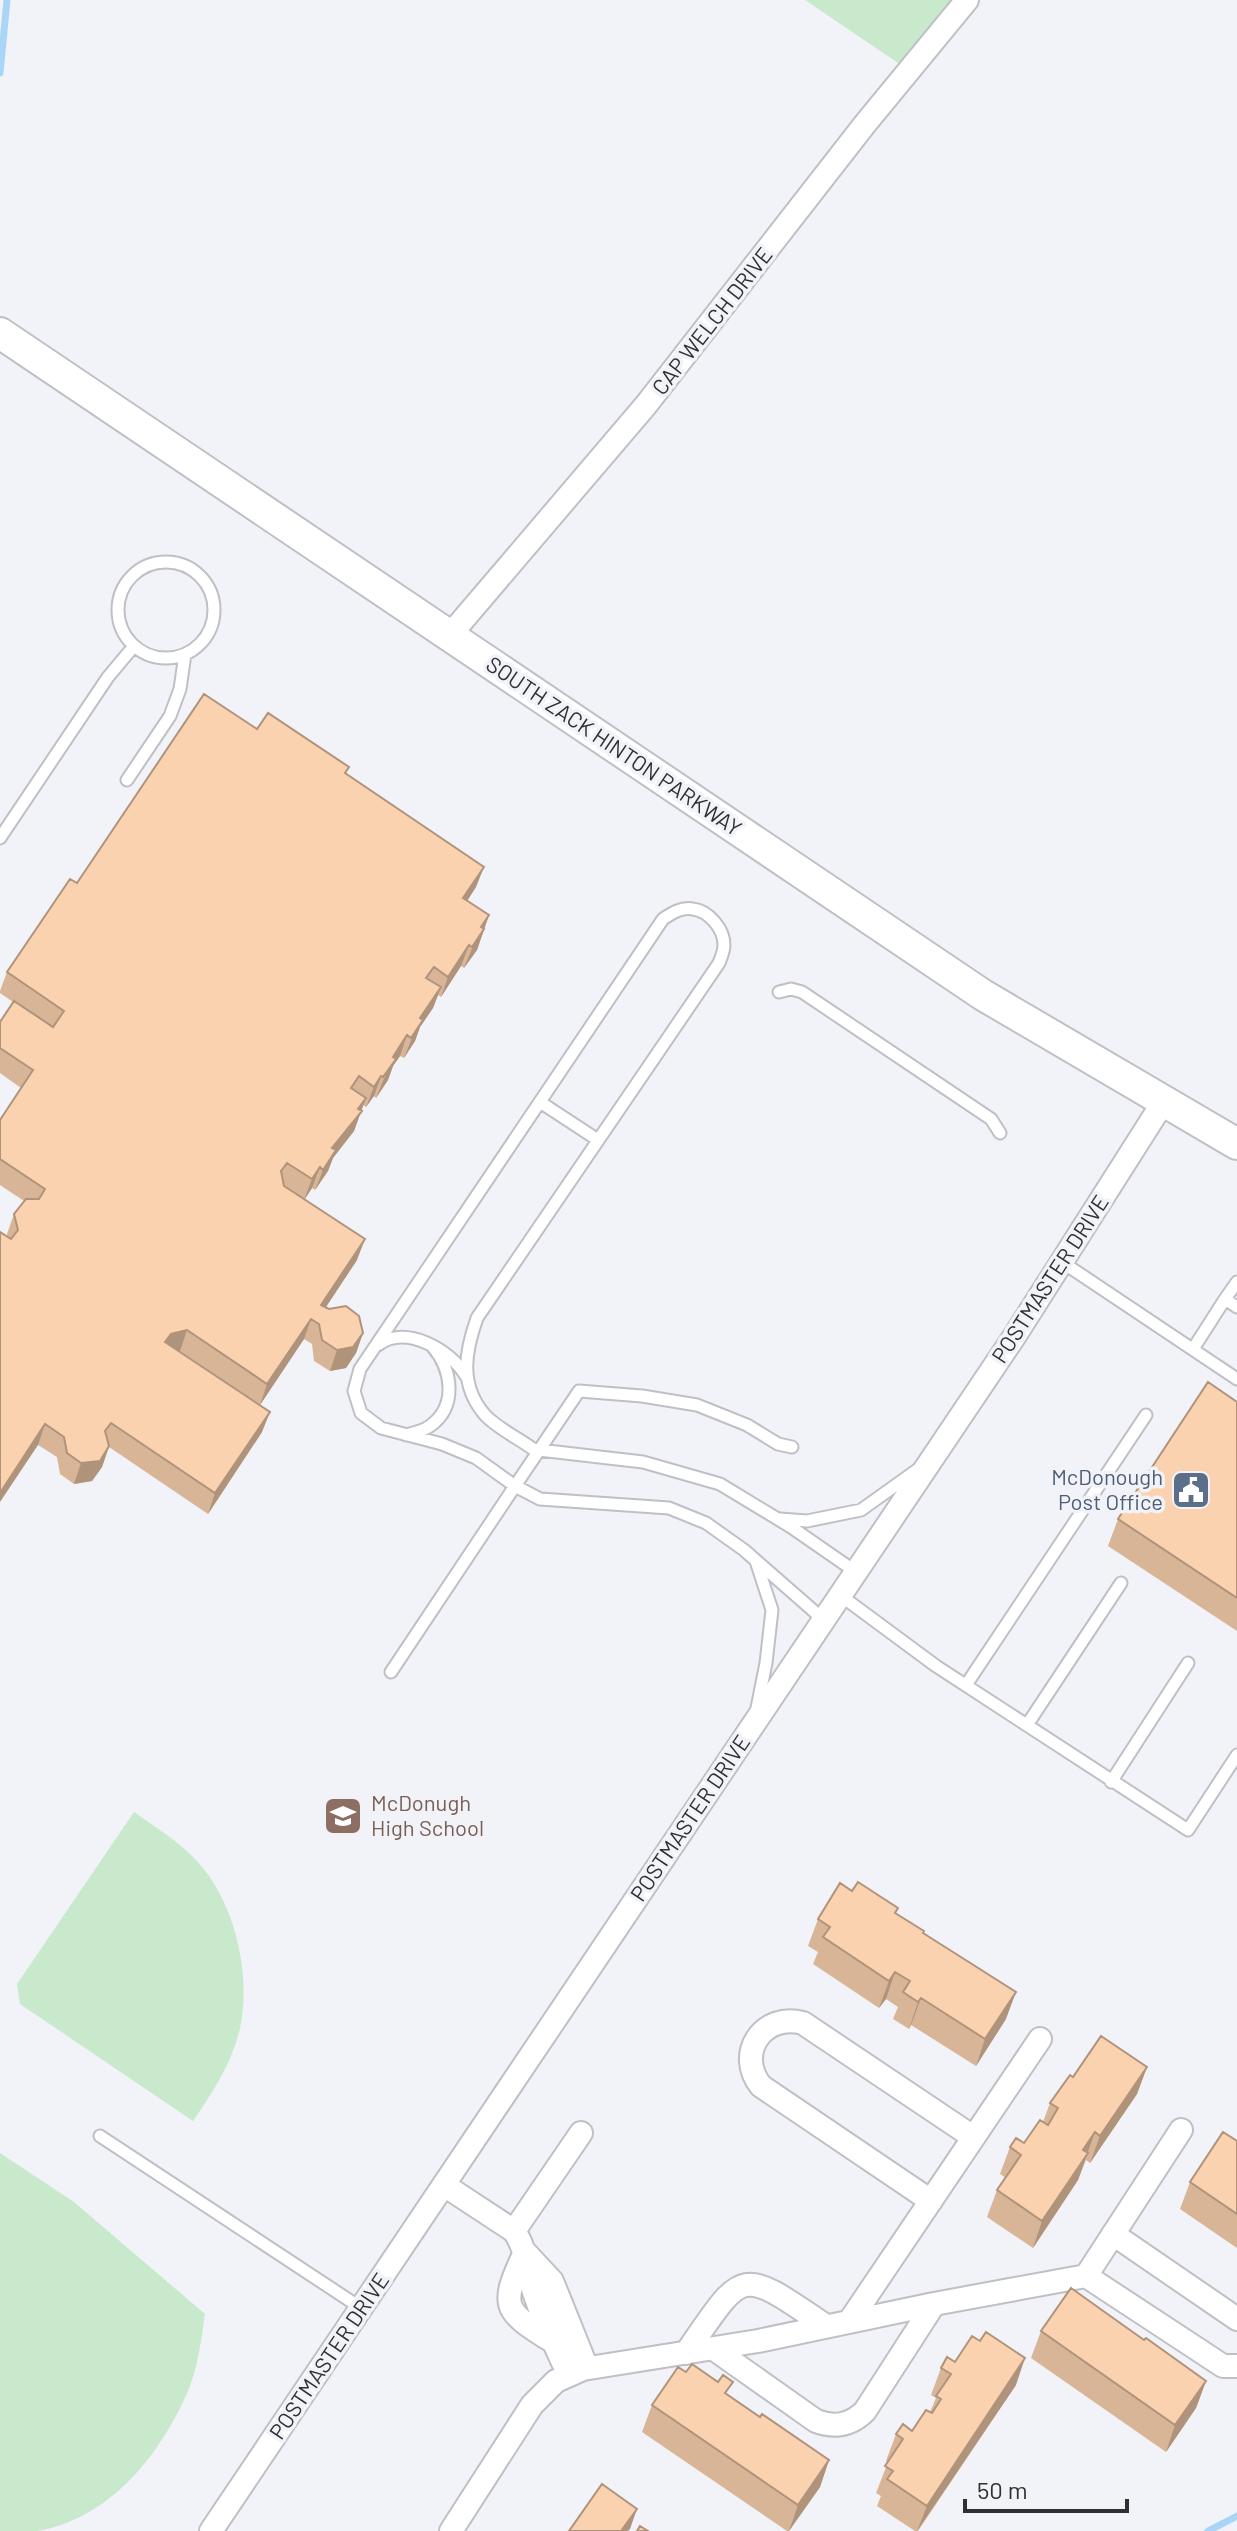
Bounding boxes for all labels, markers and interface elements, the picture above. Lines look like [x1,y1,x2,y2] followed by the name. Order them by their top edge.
[646,242,777,399] street label: CAP WELCH DRIVE
[482,650,747,840] street label: SOUTH ZACK HINTON PARKWAY
[985,1190,1113,1367] street label: POSTMASTER DRIVE
[1051,1463,1163,1514] place label: McDonough Post Office
[1170,1469,1212,1511] public building icon: McDonough Post Office
[624,1729,754,1905] street label: POSTMASTER DRIVE
[371,1789,484,1840] place label: McDonugh High School
[322,1795,364,1837] school or university icon: McDonugh High School
[263,2267,393,2443] street label: POSTMASTER DRIVE
[965,2463,1127,2513] scale bar
[977,2475,1028,2504] text: 50 m

